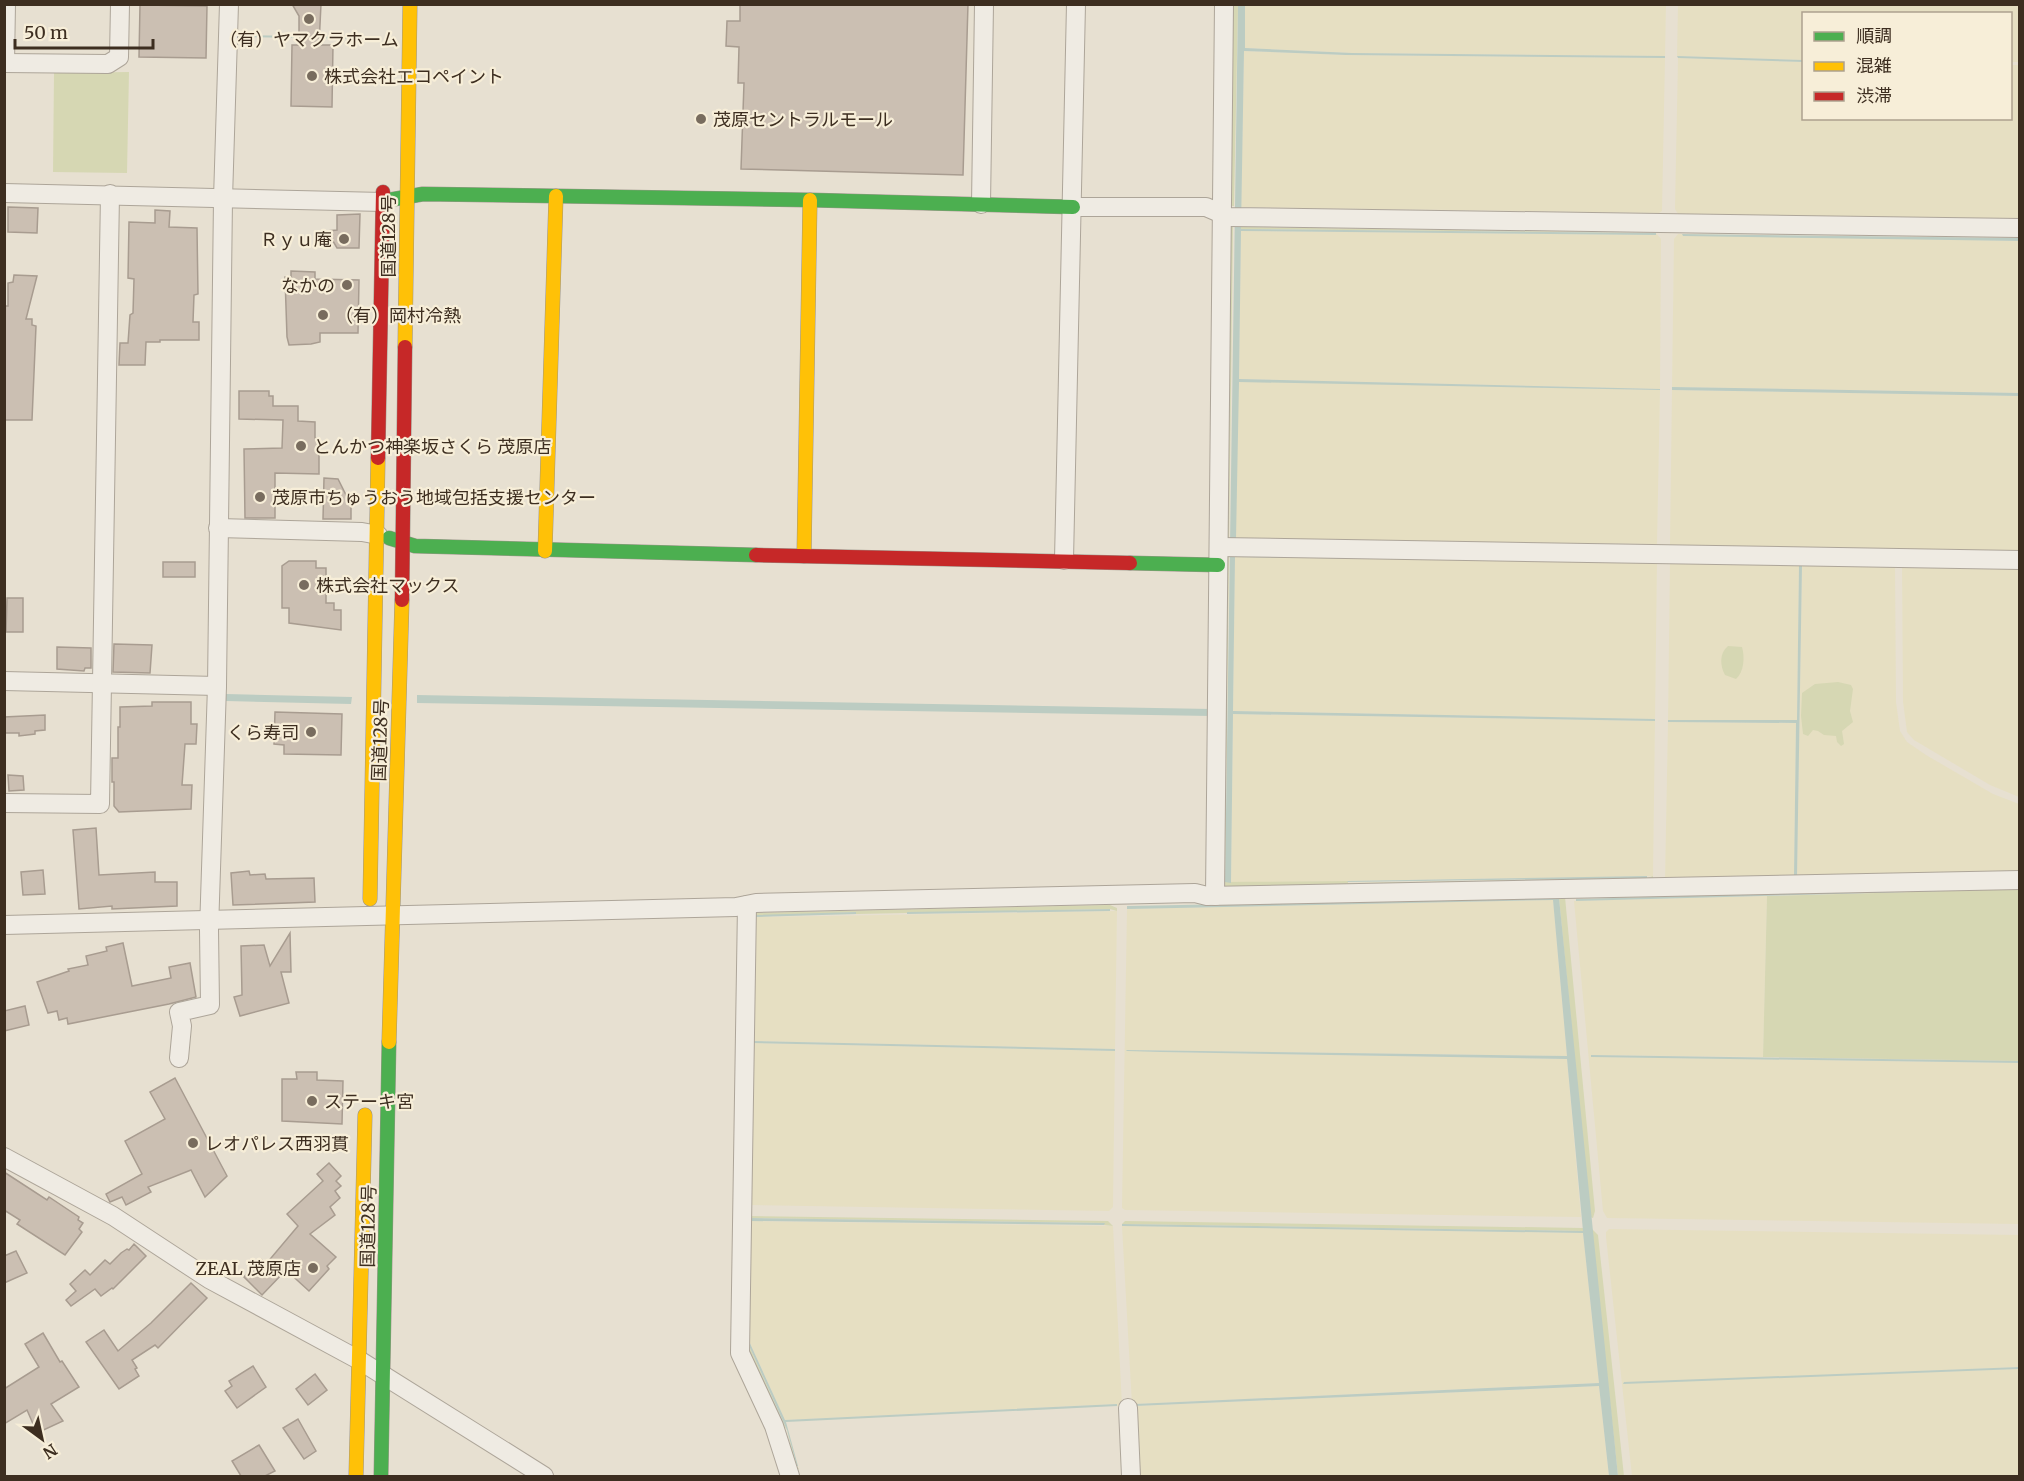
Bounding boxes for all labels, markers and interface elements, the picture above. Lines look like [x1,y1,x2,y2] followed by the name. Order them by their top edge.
[15,12,153,50] scale bar
[302,12,316,26] marker: （有）ヤマクラホーム
[1802,12,2012,120] legend
[24,21,68,44] text: 50 m
[1856,24,1892,47] text: 順調
[219,28,399,51] place label: （有）ヤマクラホーム
[1856,54,1892,77] text: 混雑
[324,65,504,88] place label: 株式会社エコペイント
[305,69,319,83] marker: 株式会社エコペイント
[1856,84,1892,107] text: 渋滞
[713,108,893,131] place label: 茂原セントラルモール
[694,112,708,126] marker: 茂原セントラルモール
[377,194,400,278] street label: 国道128号
[260,228,332,251] place label: Ｒｙｕ庵
[337,232,351,246] marker: Ｒｙｕ庵
[281,274,335,297] place label: なかの
[340,278,354,292] marker: なかの
[335,304,461,327] place label: （有）岡村冷熱
[316,308,330,322] marker: （有）岡村冷熱
[313,435,551,458] place label: とんかつ神楽坂さくら 茂原店
[294,439,308,453] marker: とんかつ神楽坂さくら 茂原店
[272,486,596,509] place label: 茂原市ちゅうおう地域包括支援センター
[253,490,267,504] marker: 茂原市ちゅうおう地域包括支援センター
[316,574,459,597] place label: 株式会社マックス
[297,578,311,592] marker: 株式会社マックス
[367,698,393,782] street label: 国道128号
[227,721,299,744] place label: くら寿司
[304,725,318,739] marker: くら寿司
[324,1090,414,1113] place label: ステーキ宮
[305,1094,319,1108] marker: ステーキ宮
[205,1132,349,1155] place label: レオパレス西羽貫
[186,1136,200,1150] marker: レオパレス西羽貫
[356,1184,380,1268] street label: 国道128号
[195,1257,301,1280] place label: ZEAL 茂原店
[306,1261,320,1275] marker: ZEAL 茂原店
[12,1409,72,1469] north arrow
[39,1440,61,1464] text: N

